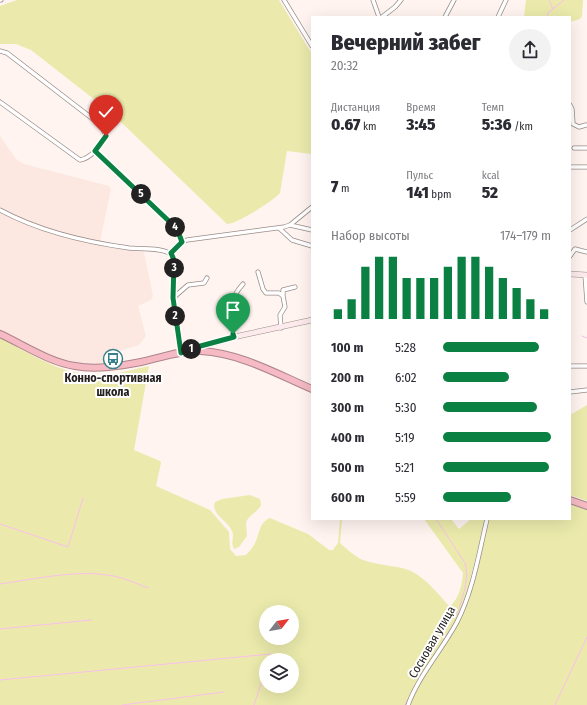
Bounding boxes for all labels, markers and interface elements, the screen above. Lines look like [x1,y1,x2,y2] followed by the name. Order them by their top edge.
[331,29,481,56] text: Вечерний забег
[509,29,551,71] button: share
[331,58,358,73] text: 20:32
[89,95,123,136] pin
[95,101,117,123] icon: check
[331,101,380,114] text: Дистанция
[406,101,436,114] text: Время
[482,101,504,114] text: Темп
[331,114,360,135] text: 0.67
[406,114,436,135] text: 3:45
[482,114,512,135] text: 5:36
[360,120,376,133] text: km
[512,120,533,133] text: /km
[406,169,433,182] text: Пульс
[482,169,499,182] text: kcal
[331,176,338,197] text: 7
[338,182,349,195] text: m
[406,182,429,203] text: 141
[482,182,498,203] text: 52
[131,184,151,204] pin: 5
[138,187,144,200] text: 5
[429,188,452,201] text: bpm
[165,217,185,237] pin: 4
[172,220,178,233] text: 4
[331,228,410,243] text: Набор высоты
[500,228,551,243] text: 174–179 m
[164,258,184,278] pin: 3
[171,261,177,274] text: 3
[216,293,250,334] pin
[222,299,244,321] icon: arrive
[165,306,185,326] pin: 2
[172,309,178,322] text: 2
[181,339,201,359] pin: 1
[331,340,363,355] text: 100 m
[395,340,416,355] text: 5:28
[189,342,193,355] text: 1
[102,348,124,370] bus stop icon: Конно-спортивная школа
[331,370,364,385] text: 200 m
[395,370,417,385] text: 6:02
[65,371,161,399] place label: Конно-спортивная школа
[331,400,364,415] text: 300 m
[395,400,416,415] text: 5:30
[331,430,365,445] text: 400 m
[395,430,415,445] text: 5:19
[331,460,364,475] text: 500 m
[395,460,414,475] text: 5:21
[331,490,365,505] text: 600 m
[395,490,416,505] text: 5:59
[406,603,458,680] street label: Сосновая улица
[259,605,299,645] north arrow
[259,605,299,693] map controls
[259,653,299,693] button: layers

